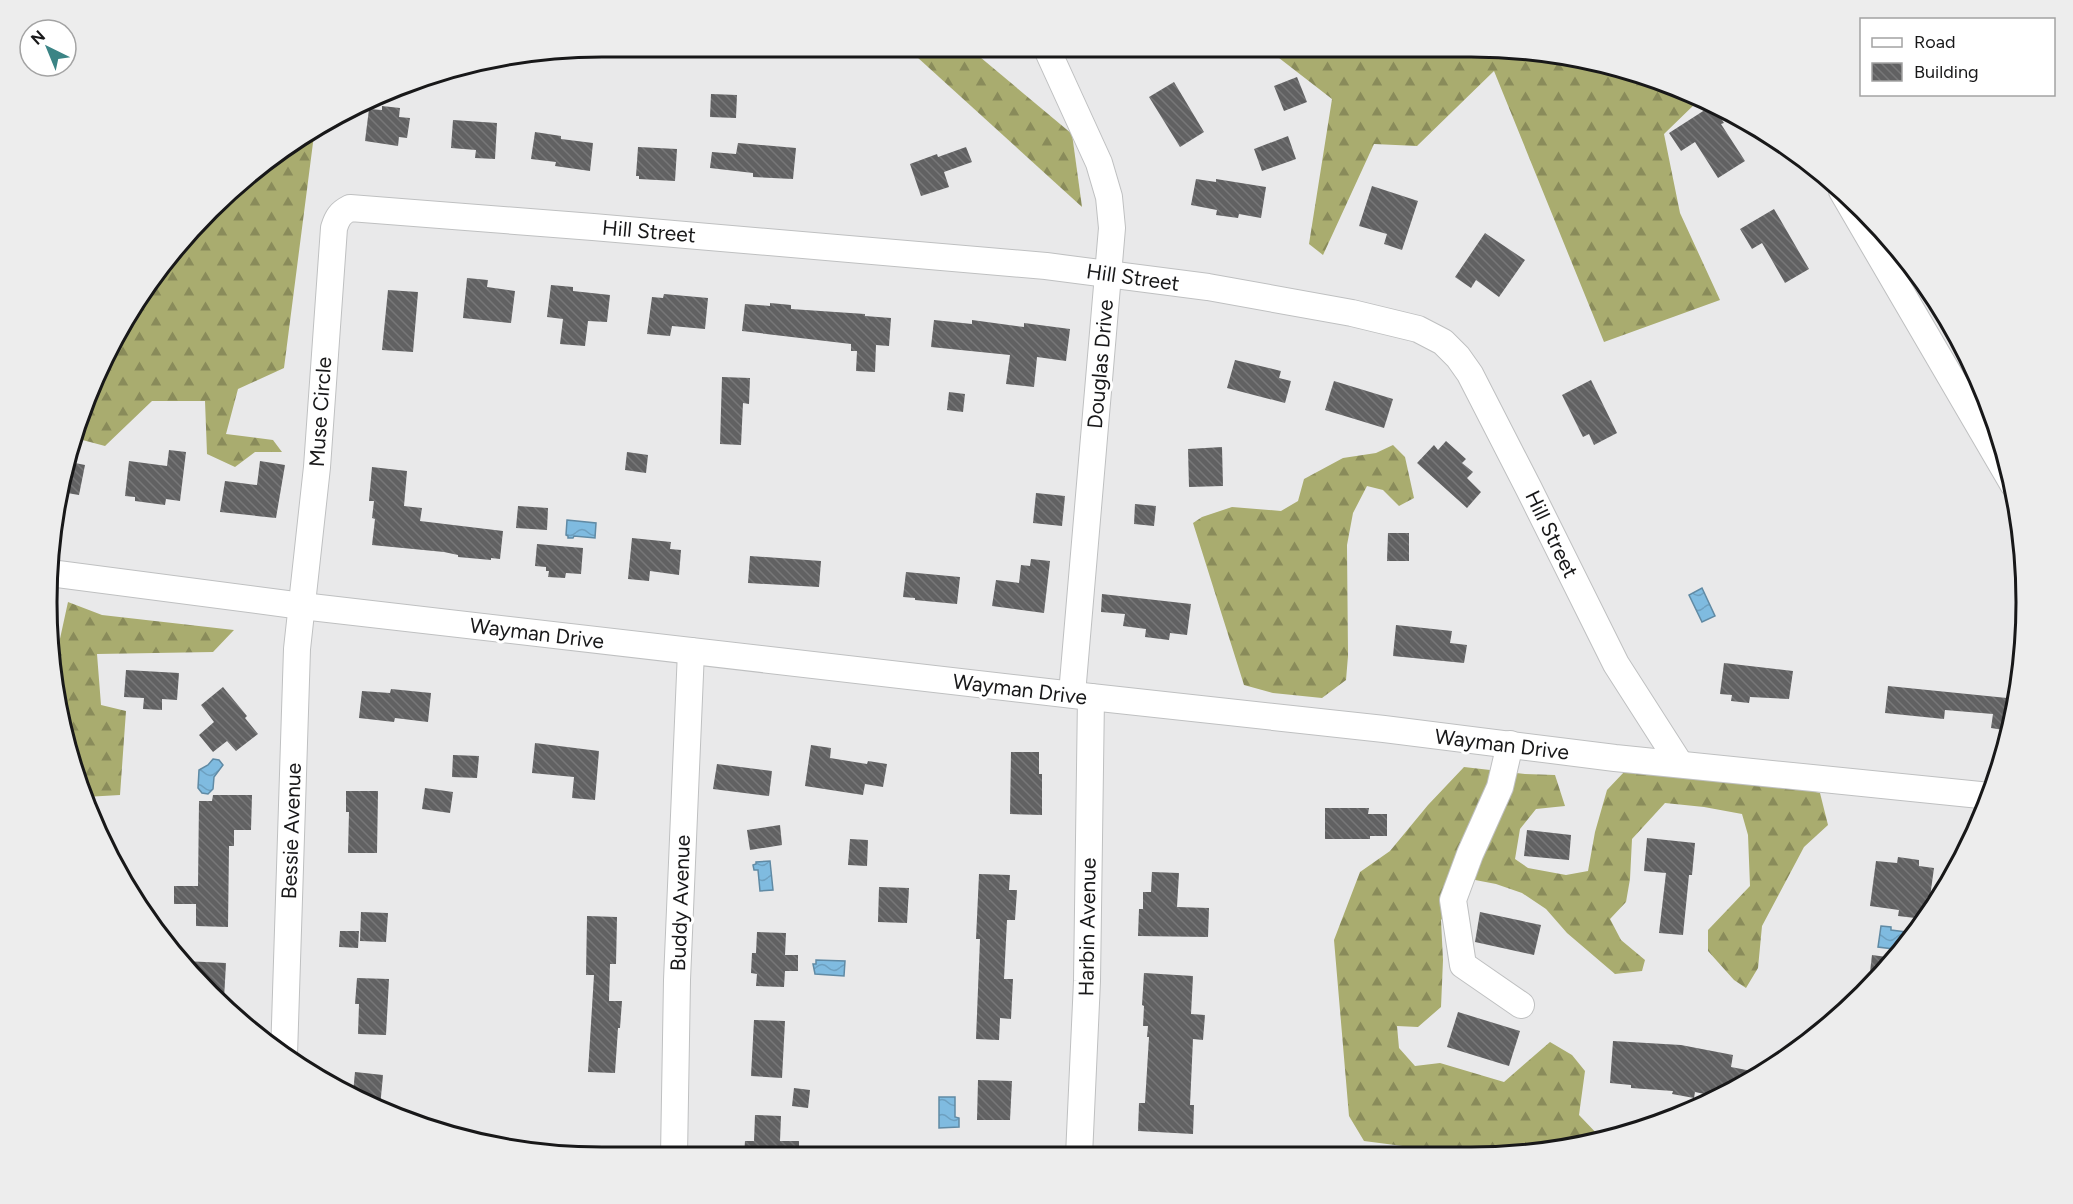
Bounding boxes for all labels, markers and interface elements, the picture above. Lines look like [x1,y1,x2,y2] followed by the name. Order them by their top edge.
[18,18,78,78] north arrow
[1860,18,2055,96] legend
[27,26,49,49] text: N
[1914,31,1955,53] text: Road
[1914,61,1979,83] text: Building
[601,214,697,248] street label: Hill Street
[1085,258,1181,296] street label: Hill Street
[1082,298,1118,430] street label: Douglas Drive
[304,356,336,468] street label: Muse Circle
[1520,486,1584,582] street label: Hill Street
[469,612,605,654] street label: Wayman Drive
[952,668,1088,710] street label: Wayman Drive
[1434,723,1570,765] street label: Wayman Drive
[276,762,306,900] street label: Bessie Avenue
[665,834,695,972] street label: Buddy Avenue
[1073,857,1101,997] street label: Harbin Avenue

